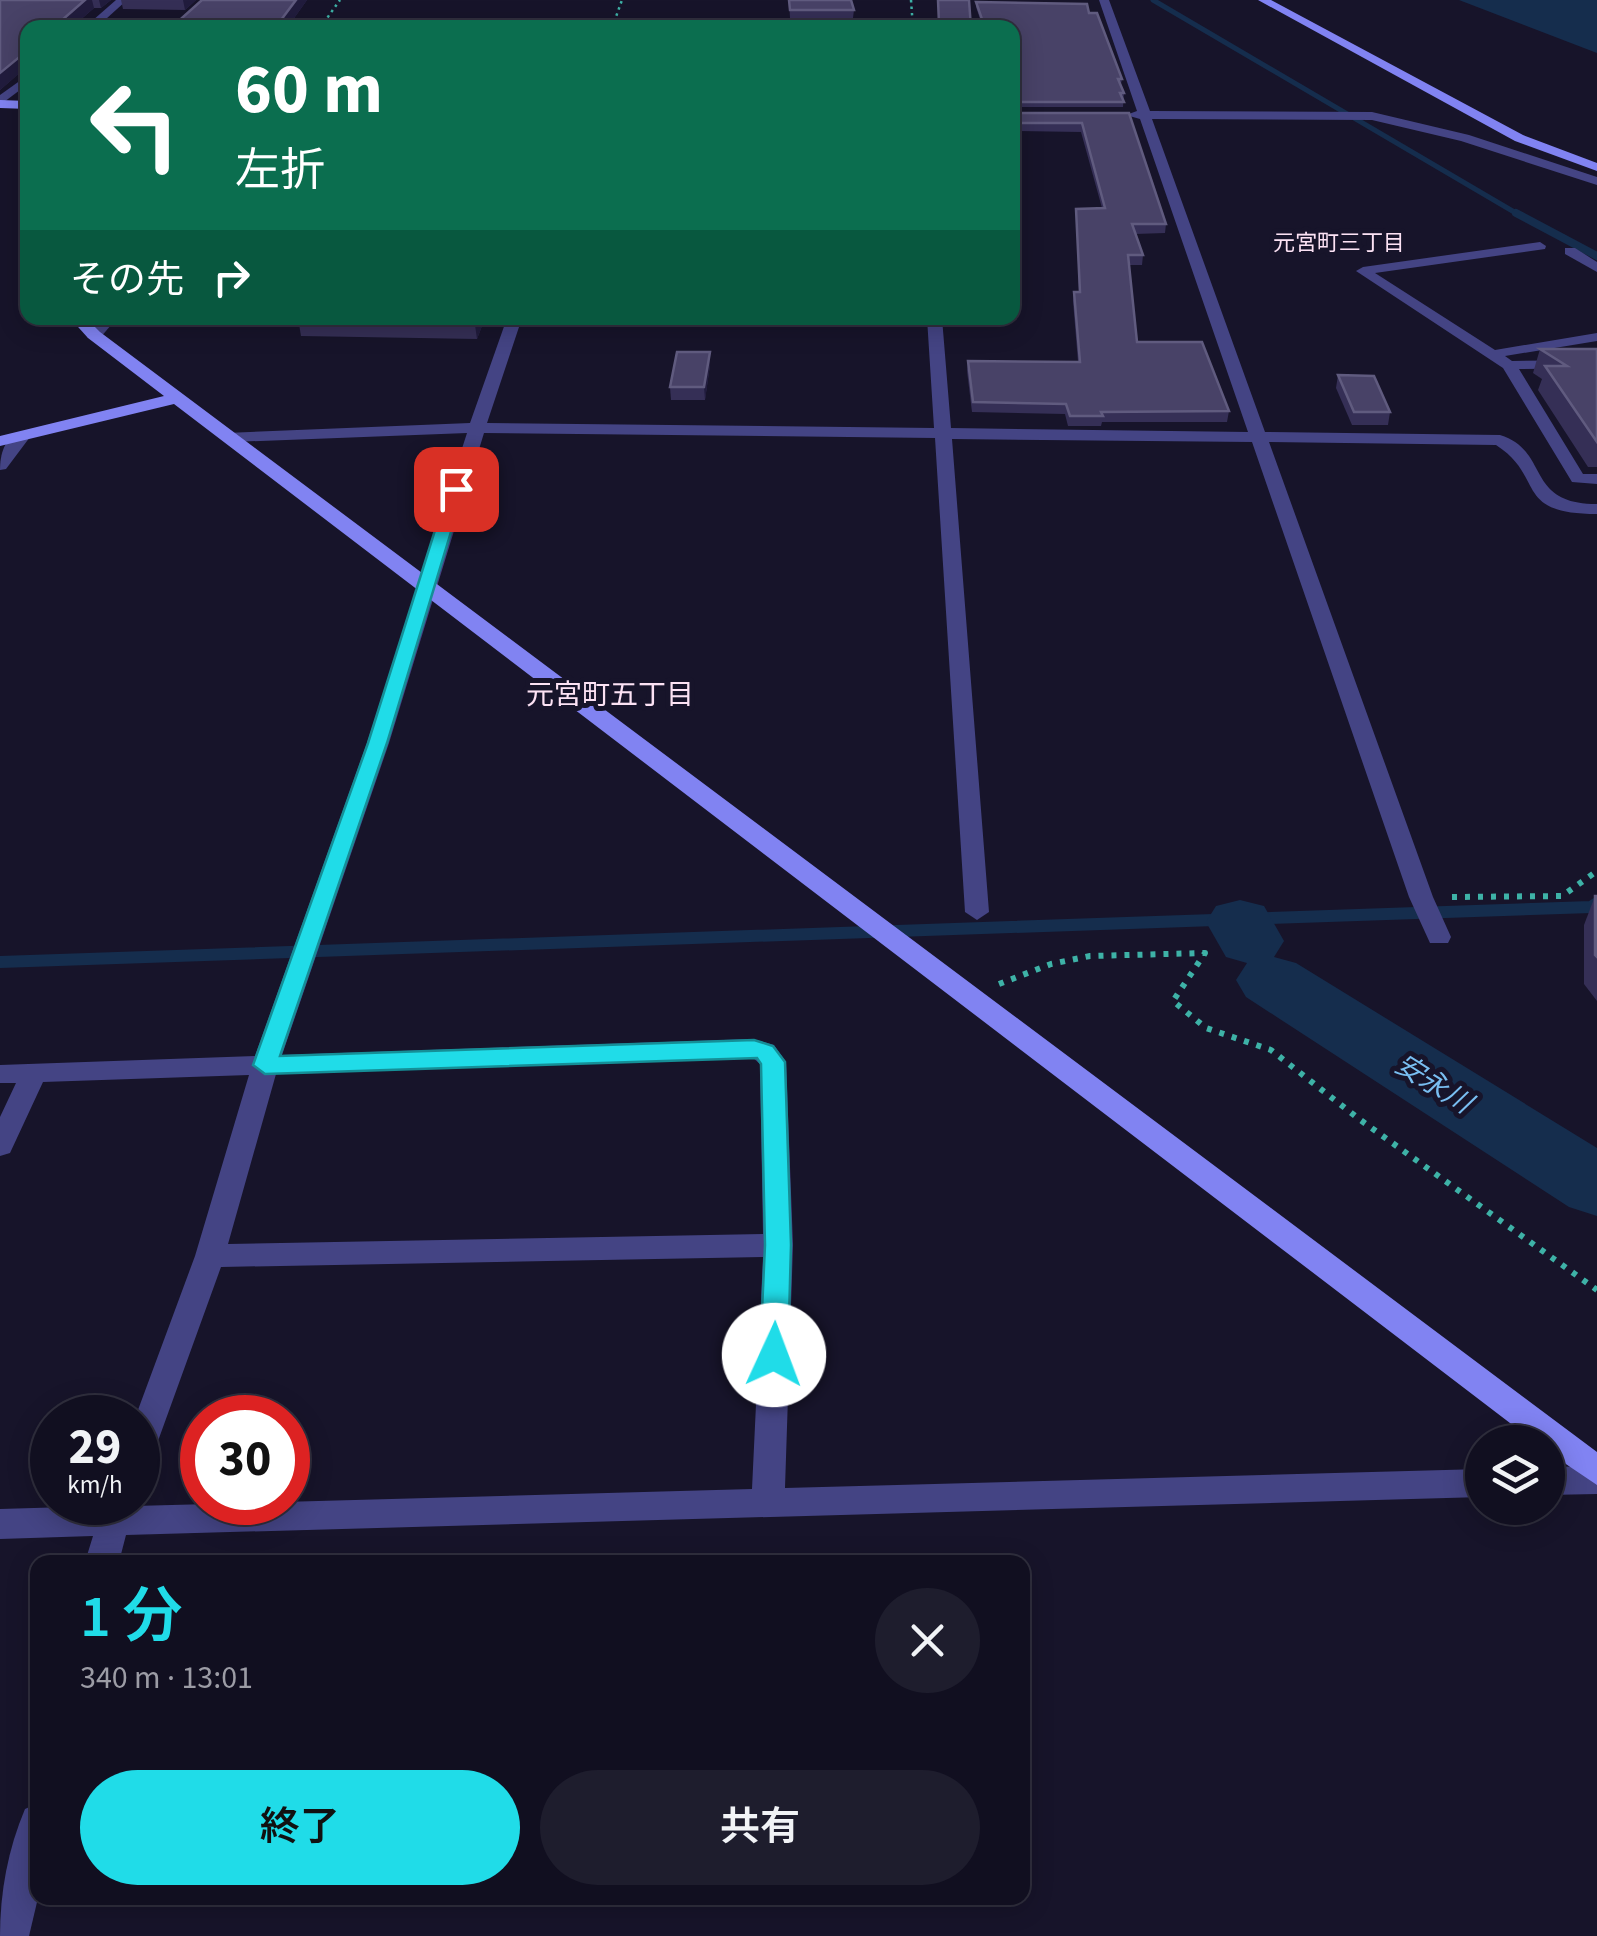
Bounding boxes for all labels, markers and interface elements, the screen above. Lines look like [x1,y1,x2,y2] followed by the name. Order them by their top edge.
[235,40,383,140] text: 60 m
[70,60,200,190] icon: left
[235,139,325,203] text: 左折
[1273,227,1405,259] district label: 元宮町三丁目
[204,250,259,305] icon: right
[70,253,184,307] text: その先
[414,447,499,532] pin
[429,462,484,517] icon: arrive
[526,675,694,715] district label: 元宮町五丁目
[1387,1045,1482,1125] water label: 安永川
[722,1303,826,1407] position arrow
[180,1395,310,1525] speed limit sign: 30
[69,1412,121,1483] text: 29
[1465,1425,1565,1525] map controls
[1465,1425,1565,1525] button: layers
[67,1467,123,1503] text: km/h
[80,1575,183,1660] text: 1 分
[875,1588,980,1693] button: close
[80,1655,253,1701] text: 340 m · 13:01
[80,1770,520,1885] button: 終了
[540,1770,980,1885] button: 共有

